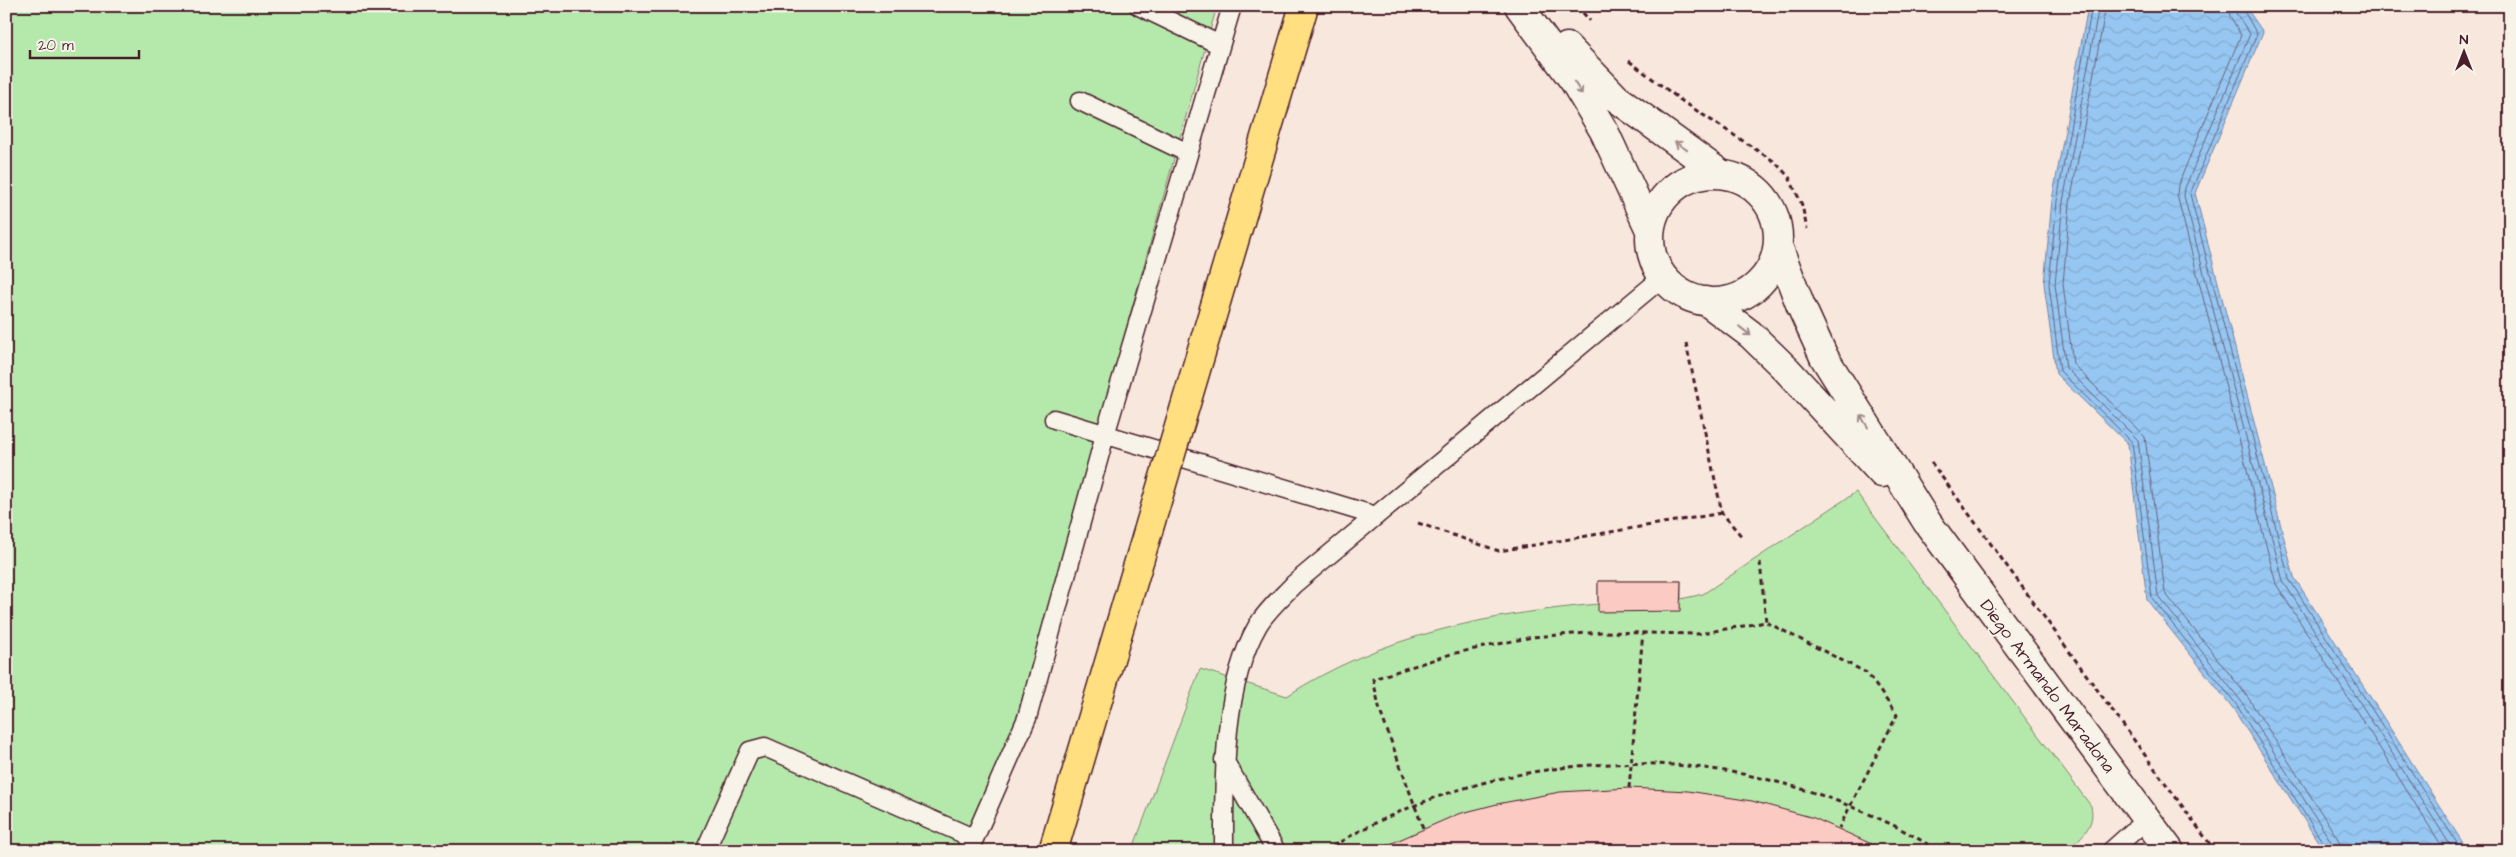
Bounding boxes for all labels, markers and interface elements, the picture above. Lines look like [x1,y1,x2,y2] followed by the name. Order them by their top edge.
[30,28,139,60] scale bar
[2438,28,2488,78] north arrow
[2460,30,2469,50] text: N
[38,35,74,56] text: 20 m
[1574,81,1584,95] one-way arrow
[1674,141,1688,151] one-way arrow
[1738,325,1751,336] one-way arrow
[1858,415,1868,429] one-way arrow
[1973,594,2121,779] street label: Diego Armando Maradona

